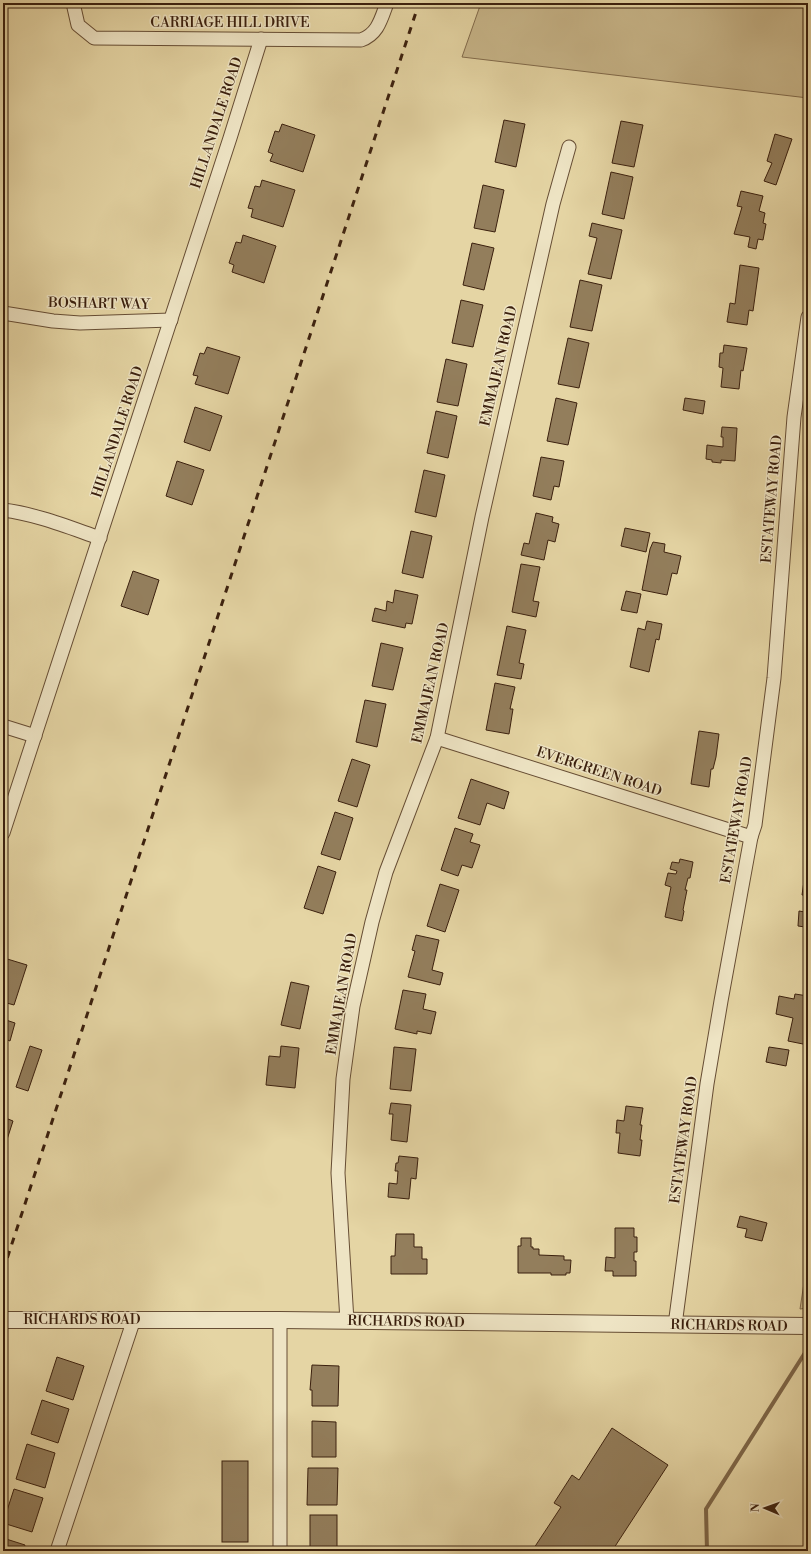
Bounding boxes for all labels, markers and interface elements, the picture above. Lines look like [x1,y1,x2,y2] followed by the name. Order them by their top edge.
[150,14,310,32] street label: CARRIAGE HILL DRIVE
[187,55,247,191] street label: HILLANDALE ROAD
[47,294,151,314] street label: BOSHART WAY
[476,304,522,428] street label: EMMAJEAN ROAD
[88,364,148,500] street label: HILLANDALE ROAD
[757,434,787,564] street label: ESTATEWAY ROAD
[408,621,454,745] street label: EMMAJEAN ROAD
[534,743,664,801] street label: EVERGREEN ROAD
[717,755,757,885] street label: ESTATEWAY ROAD
[322,932,362,1056] street label: EMMAJEAN ROAD
[666,1075,702,1205] street label: ESTATEWAY ROAD
[23,1311,141,1329] street label: RICHARDS ROAD
[347,1312,465,1332] street label: RICHARDS ROAD
[670,1316,788,1336] street label: RICHARDS ROAD
[745,1488,785,1528] north arrow
[749,1503,763,1512] text: N

